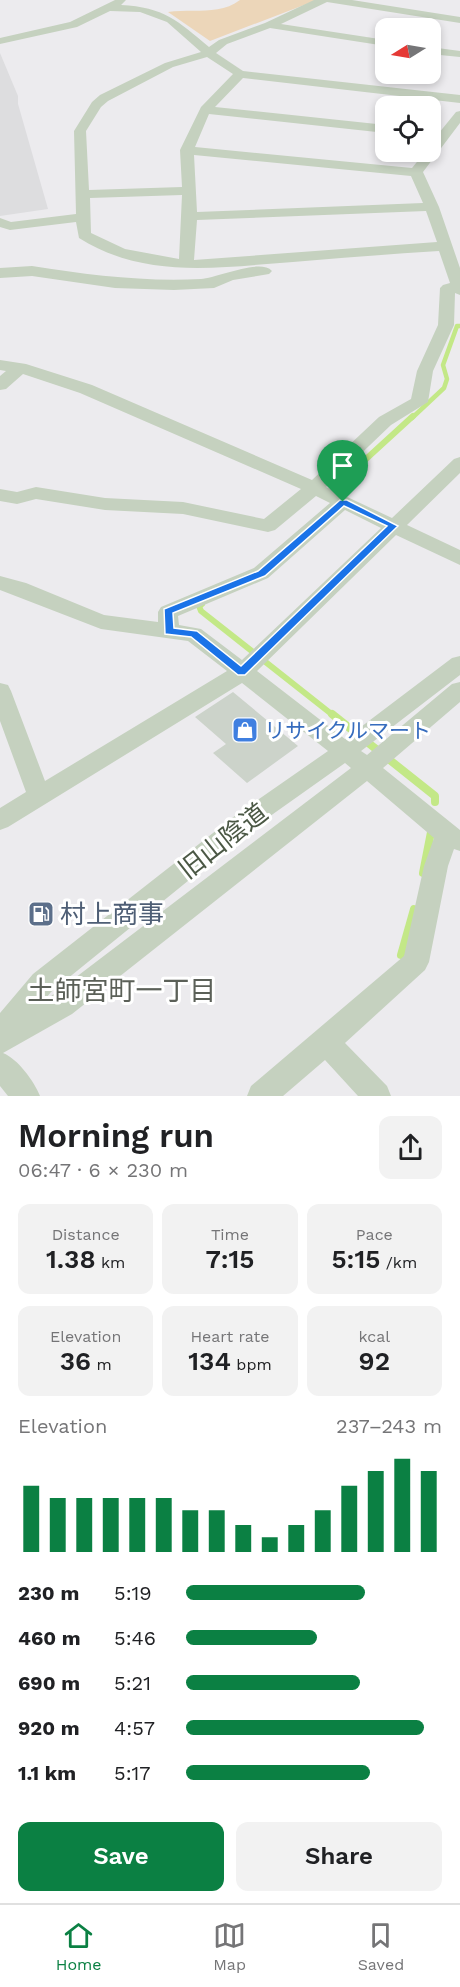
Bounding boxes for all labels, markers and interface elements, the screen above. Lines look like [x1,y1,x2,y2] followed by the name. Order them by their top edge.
[375,18,441,84] north arrow
[375,18,441,162] map controls
[375,96,441,162] button: locate
[317,440,368,502] pin
[326,449,359,482] icon: arrive
[230,715,260,745] shop icon: リサイクルマート
[264,718,431,743] place label: リサイクルマート
[173,797,273,885] street label: 旧山陰道
[26,899,56,929] fuel station icon: 村上商事
[60,899,164,929] place label: 村上商事
[28,975,217,1007] district label: 土師宮町一丁目
[18,1116,214,1155] text: Morning run
[379,1116,442,1179] button: share
[18,1158,188,1182] text: 06:47 · 6 × 230 m
[52,1225,120,1244] text: Distance
[211,1225,249,1244] text: Time
[356,1225,393,1244] text: Pace
[46,1244,96,1274] text: 1.38
[206,1244,254,1274] text: 7:15
[331,1244,380,1274] text: 5:15
[96,1253,125,1272] text: km
[380,1253,417,1272] text: /km
[50,1327,121,1346] text: Elevation
[190,1327,270,1346] text: Heart rate
[358,1327,390,1346] text: kcal
[60,1346,91,1376] text: 36
[188,1346,231,1376] text: 134
[359,1346,390,1376] text: 92
[91,1355,112,1374] text: m
[231,1355,272,1374] text: bpm
[18,1414,107,1438] text: Elevation
[336,1414,442,1438] text: 237–243 m
[18,1581,79,1605] text: 230 m
[114,1581,152,1605] text: 5:19
[18,1626,81,1650] text: 460 m
[114,1626,156,1650] text: 5:46
[18,1671,80,1695] text: 690 m
[114,1671,151,1695] text: 5:21
[18,1716,80,1740] text: 920 m
[114,1716,155,1740] text: 4:57
[18,1761,76,1785] text: 1.1 km
[114,1761,151,1785] text: 5:17
[18,1822,224,1891] button: Save
[236,1822,442,1891] button: Share
[56,1919,102,1974] tab: Home
[213,1919,246,1974] tab: Map
[358,1919,404,1974] tab: Saved

